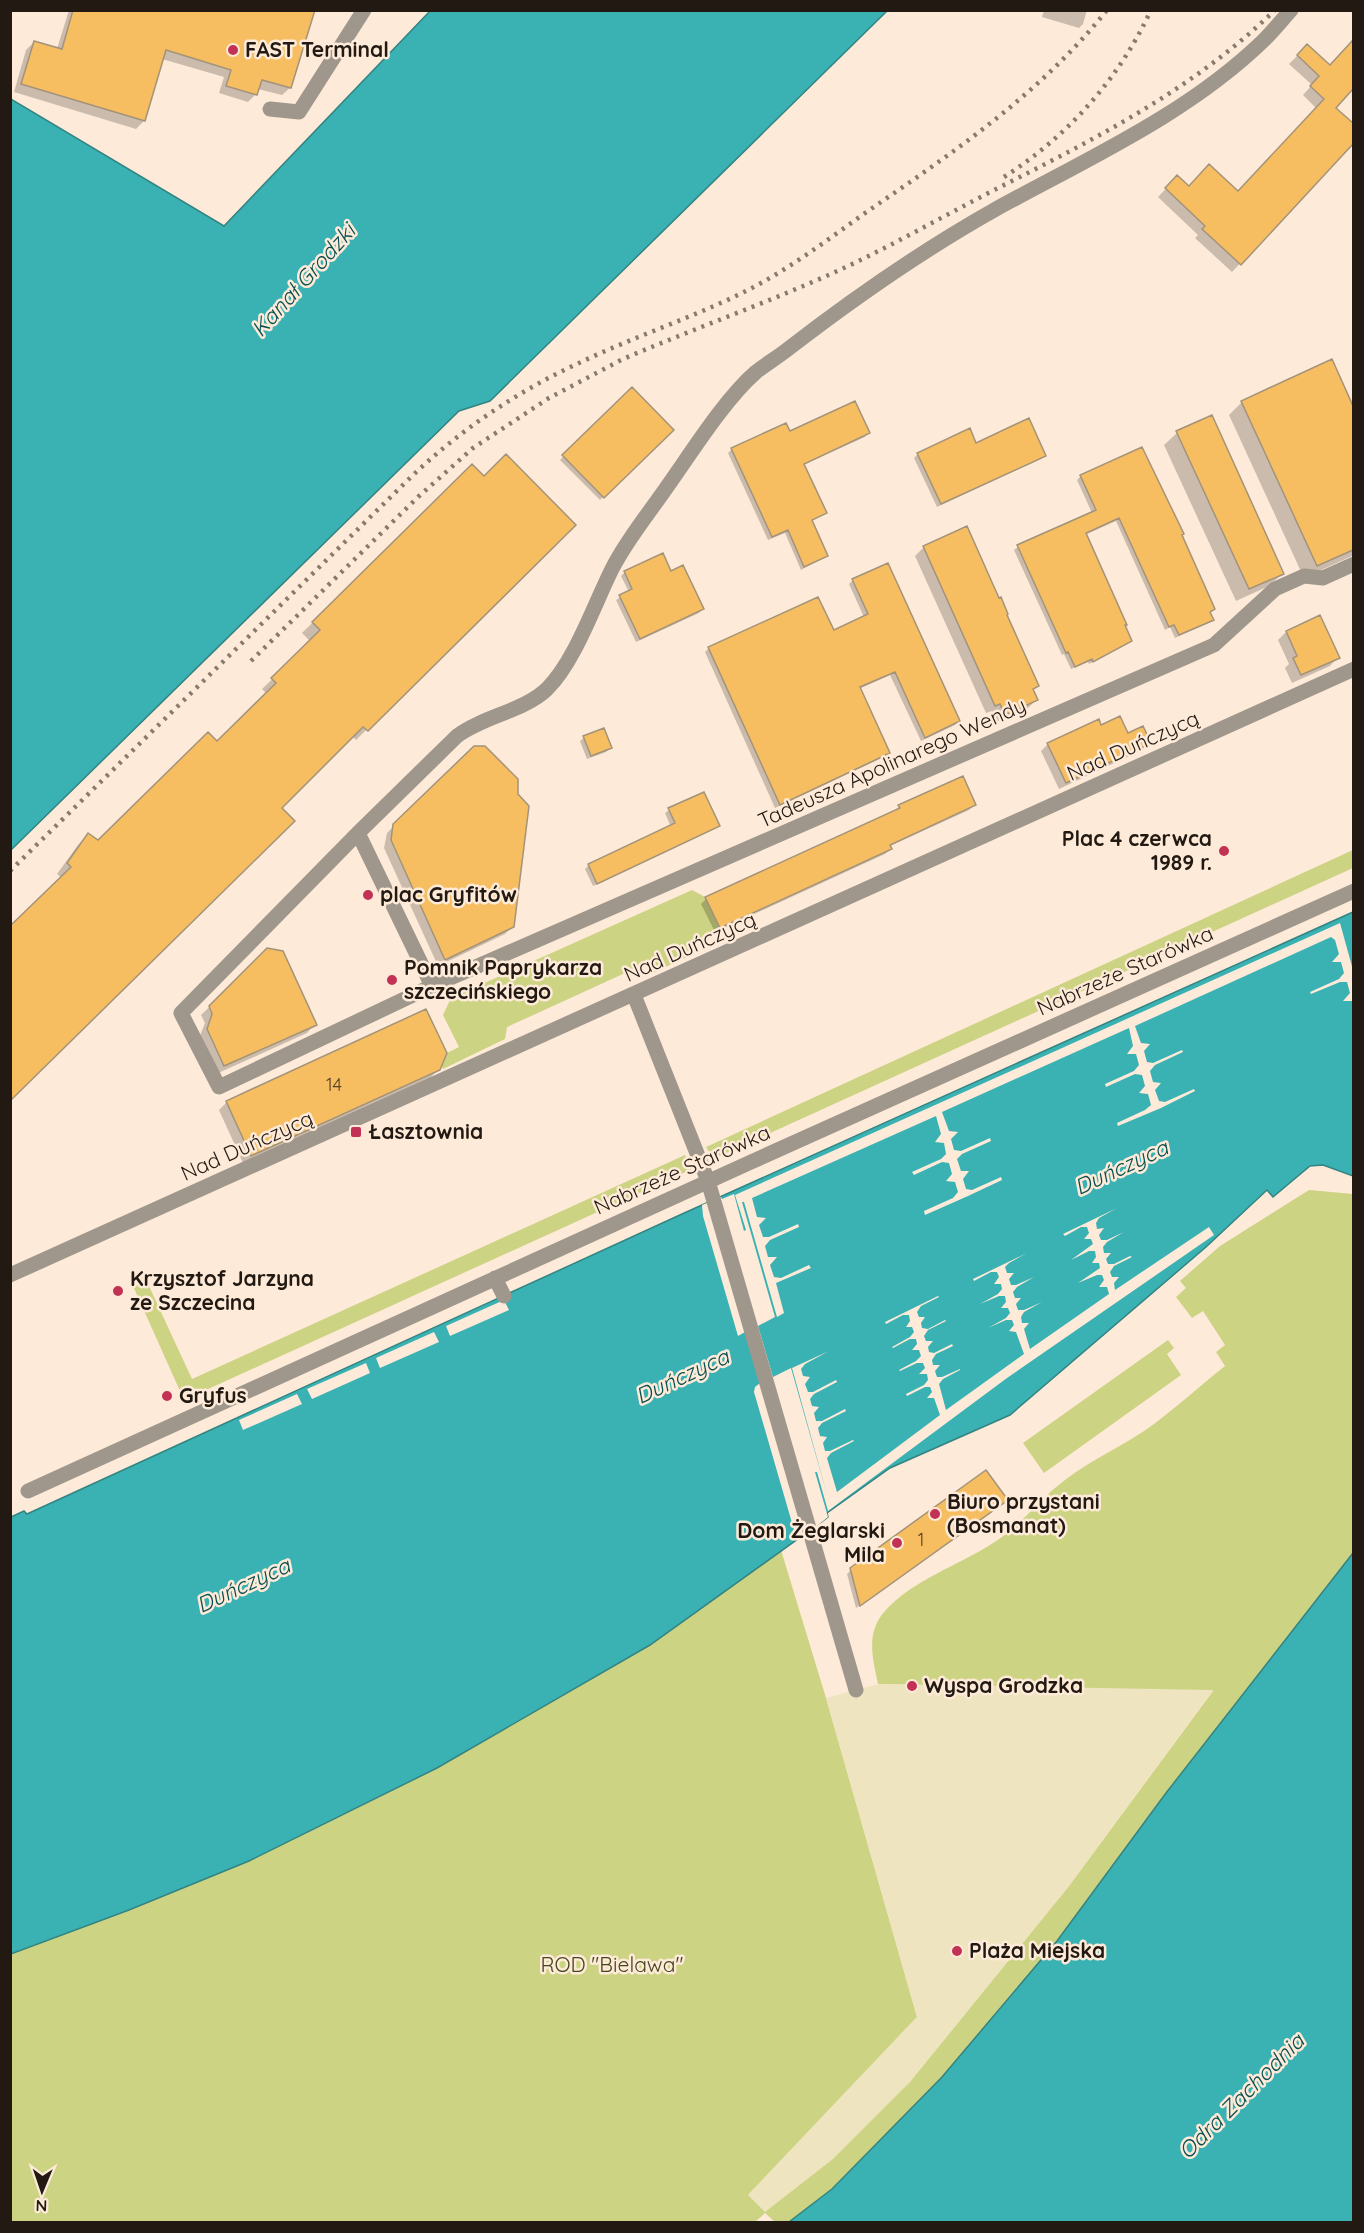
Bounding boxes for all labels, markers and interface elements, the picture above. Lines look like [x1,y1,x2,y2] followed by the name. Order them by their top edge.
[245,36,389,62] place label: FAST Terminal
[226,43,240,57] marker: FAST Terminal
[245,216,363,342] water label: Kanał Grodzki
[754,691,1030,833] street label: Tadeusza Apolinarego Wendy
[1062,704,1203,786] street label: Nad Duńczycą
[1062,825,1212,875] place label: Plac 4 czerwca 1989 r.
[1217,844,1231,858] marker: Plac 4 czerwca 1989 r.
[380,881,517,907] place label: plac Gryfitów
[361,888,375,902] marker: plac Gryfitów
[619,905,760,987] street label: Nad Duńczycą
[1032,920,1217,1021] street label: Nabrzeże Starówka
[404,954,602,1004] place label: Pomnik Paprykarza szczecińskiego
[385,973,399,987] marker: Pomnik Paprykarza szczecińskiego
[326,1073,342,1096] house number: 14
[176,1104,317,1186] street label: Nad Duńczycą
[368,1118,483,1144] place label: Łasztownia
[589,1119,774,1220] street label: Nabrzeże Starówka
[349,1125,363,1139] marker: Łasztownia
[1070,1132,1174,1201] water label: Duńczyca
[130,1265,314,1315] place label: Krzysztof Jarzyna ze Szczecina
[111,1284,125,1298] marker: Krzysztof Jarzyna ze Szczecina
[631,1341,735,1410] water label: Duńczyca
[179,1382,247,1408] place label: Gryfus
[160,1389,174,1403] marker: Gryfus
[947,1488,1100,1538] place label: Biuro przystani (Bosmanat)
[928,1507,942,1521] marker: Biuro przystani (Bosmanat)
[737,1517,885,1567] place label: Dom Żeglarski Mila
[918,1528,924,1551] house number: 1
[890,1536,904,1550] marker: Dom Żeglarski Mila
[192,1550,296,1619] water label: Duńczyca
[924,1672,1083,1698] place label: Wyspa Grodzka
[905,1679,919,1693] marker: Wyspa Grodzka
[969,1937,1105,1963] place label: Plaża Miejska
[950,1944,964,1958] marker: Plaża Miejska
[541,1951,683,1977] park label: ROD "Bielawa"
[1172,2026,1311,2165] water label: Odra Zachodnia
[12,2161,72,2221] north arrow
[35,2196,48,2216] text: N

